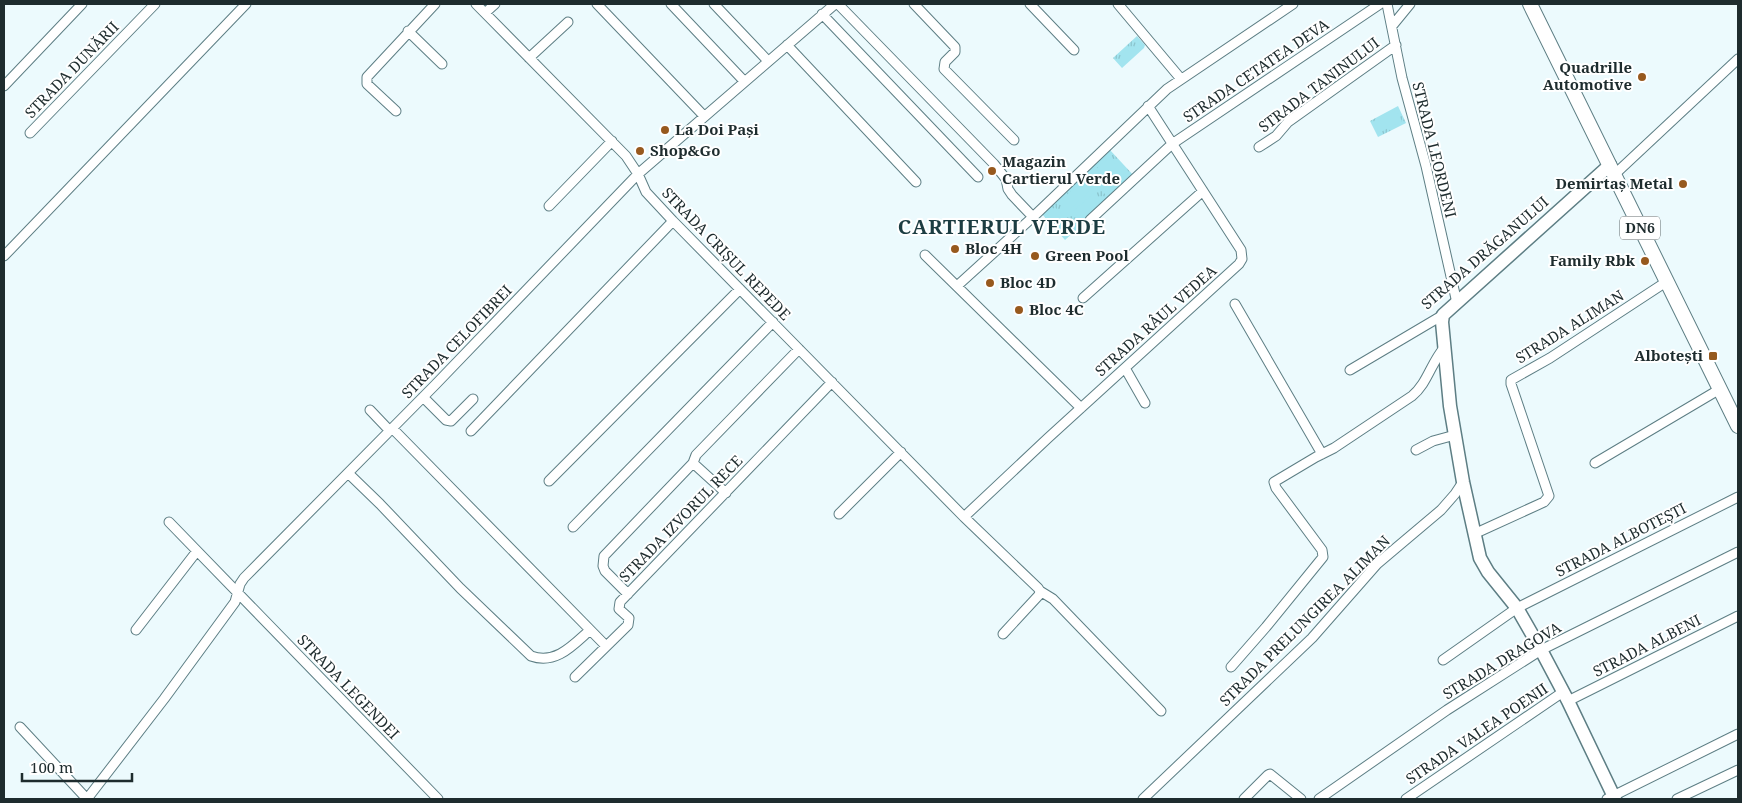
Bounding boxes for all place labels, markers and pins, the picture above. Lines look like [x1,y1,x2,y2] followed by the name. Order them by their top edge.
[1543,57,1632,94] place label: Quadrille Automotive
[1636,71,1648,83] marker: Quadrille Automotive
[675,119,759,139] place label: La Doi Pași
[659,124,671,136] marker: La Doi Pași
[650,140,720,160] place label: Shop&Go
[634,145,646,157] marker: Shop&Go
[1002,151,1120,188] place label: Magazin Cartierul Verde
[986,165,998,177] marker: Magazin Cartierul Verde
[1556,173,1674,193] place label: Demirtaș Metal
[1677,178,1689,190] marker: Demirtaș Metal
[965,238,1022,258] place label: Bloc 4H
[949,243,961,255] marker: Bloc 4H
[1045,245,1129,265] place label: Green Pool
[1029,250,1041,262] marker: Green Pool
[1549,250,1635,270] place label: Family Rbk
[1639,255,1651,267] marker: Family Rbk
[1000,272,1056,292] place label: Bloc 4D
[984,277,996,289] marker: Bloc 4D
[1029,299,1084,319] place label: Bloc 4C
[1013,304,1025,316] marker: Bloc 4C
[1634,345,1704,365] place label: Albotești
[1707,350,1719,362] marker: Albotești

